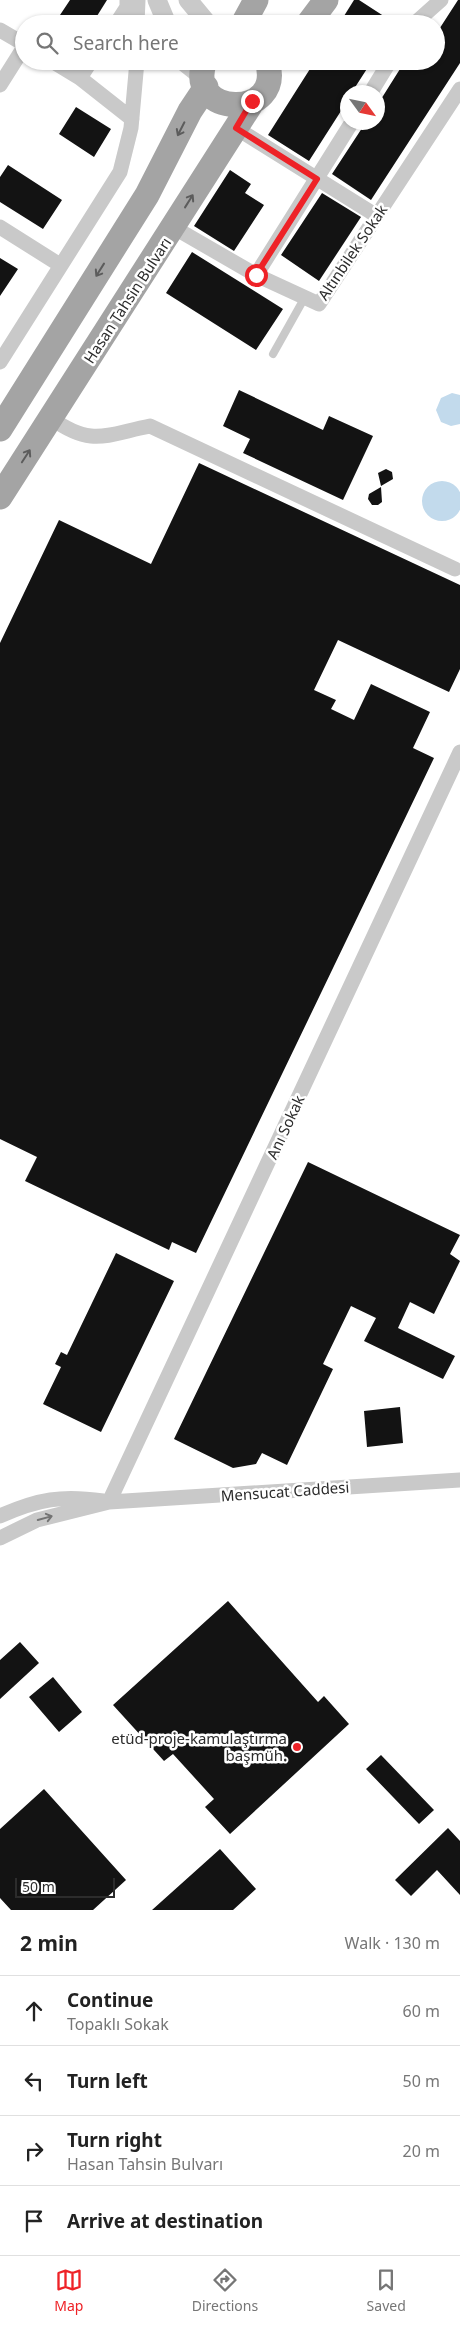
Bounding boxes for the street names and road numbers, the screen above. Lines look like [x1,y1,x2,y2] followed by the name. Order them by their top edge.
[313,200,391,304] street label: Altınbilek Sokak
[79,233,175,367] street label: Hasan Tahsin Bulvarı
[261,1092,309,1162] street label: Anı Sokak
[220,1477,350,1505] street label: Mensucat Caddesi

